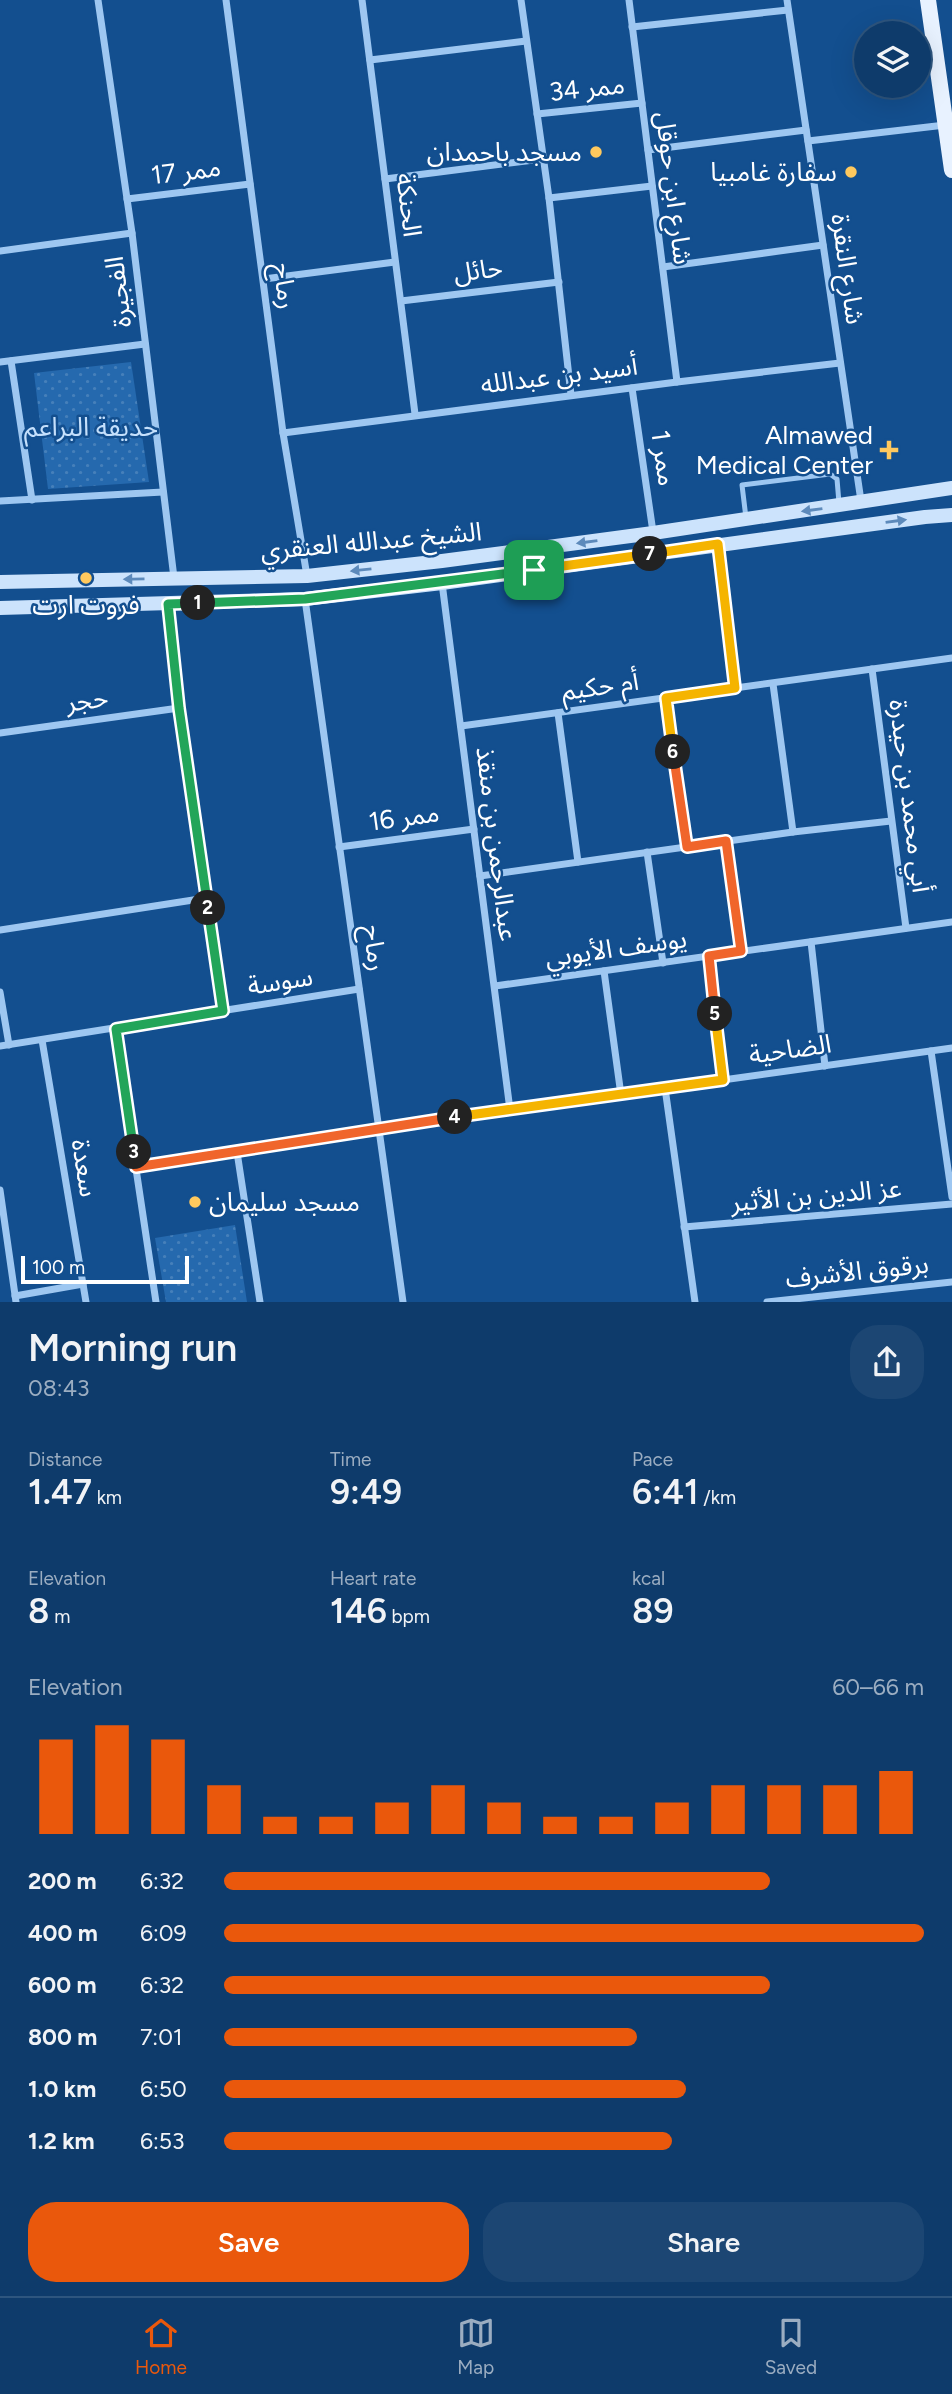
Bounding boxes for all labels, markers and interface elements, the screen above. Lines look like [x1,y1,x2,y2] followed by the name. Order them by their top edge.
[854,21,931,98] map controls
[854,21,931,98] button: layers
[548,68,626,108] street label: ممر 34
[646,110,699,267] street label: شارع ابن حوقل
[427,136,582,168] place label: مسجد باحمدان
[588,144,604,160] marker: مسجد باحمدان
[149,151,223,191] street label: ممر 17
[710,156,837,188] place label: سفارة غامبيا
[843,164,859,180] marker: سفارة غامبيا
[389,171,429,239] street label: الحنكة
[821,212,872,327] street label: شارع النقرة
[452,251,504,289] street label: حائل
[98,254,138,330] street label: الفجيرة
[263,261,304,312] street label: رماح
[479,349,639,401] street label: أسيد بن عبدالله
[24,411,158,447] park label: حديقة البراعم
[696,419,873,481] place label: Almawed Medical Center
[644,428,684,488] street label: ممر 1
[879,440,899,460] marker: Almawed Medical Center
[801,505,823,516] one-way arrow
[259,515,483,571] street label: الشيخ عبدالله العنقري
[885,515,907,526] one-way arrow
[632,536,668,572] pin: 7
[576,537,598,548] one-way arrow
[504,540,564,600] pin
[644,542,655,565] text: 7
[515,551,553,589] icon: arrive
[350,565,372,576] one-way arrow
[78,570,94,586] marker: فروت ارت
[123,574,145,585] one-way arrow
[180,586,216,620] pin: 1
[32,589,140,621] place label: فروت ارت
[193,591,202,614] text: 1
[559,664,641,711] street label: أم حكيم
[63,681,110,719] street label: حجر
[878,698,938,895] street label: أبي محمد بن حيدرة
[656,734,690,770] pin: 6
[667,740,678,763] text: 6
[469,745,525,943] street label: عبدالرحمن بن منقذ
[367,796,441,838] street label: ممر 16
[190,890,226,926] pin: 2
[202,896,213,919] text: 2
[543,922,690,978] street label: يوسف الأيوبي
[353,923,394,974] street label: رماح
[245,960,315,1002] street label: سوسة
[698,996,732,1032] pin: 5
[709,1002,720,1025] text: 5
[747,1027,833,1071] street label: الضاحية
[438,1100,472,1134] pin: 4
[448,1105,461,1128] text: 4
[116,1134,152,1170] pin: 3
[65,1137,105,1199] street label: سعدة
[128,1140,139,1163] text: 3
[728,1172,903,1218] street label: عز الدين بن الأثير
[209,1186,360,1218] place label: مسجد سليمان
[187,1194,203,1210] marker: مسجد سليمان
[784,1248,930,1294] street label: برقوق الأشرف
[21,1253,189,1285] scale bar
[32,1256,85,1279] text: 100 m
[28,1325,237,1371] text: Morning run
[850,1325,924,1399] button: share
[28,1374,89,1402] text: 08:43
[28,1448,102,1471] text: Distance
[330,1448,371,1471] text: Time
[632,1448,673,1471] text: Pace
[28,1471,92,1513] text: 1.47
[330,1471,402,1513] text: 9:49
[632,1471,699,1513] text: 6:41
[92,1486,122,1509] text: km
[699,1486,736,1509] text: /km
[28,1567,106,1590] text: Elevation
[330,1567,416,1590] text: Heart rate
[632,1567,665,1590] text: kcal
[28,1590,49,1632] text: 8
[330,1590,387,1632] text: 146
[632,1590,674,1632] text: 89
[49,1605,70,1628] text: m
[387,1605,430,1628] text: bpm
[28,1673,123,1701] text: Elevation
[832,1673,924,1701] text: 60–66 m
[28,1867,97,1895] text: 200 m
[140,1867,184,1895] text: 6:32
[28,1919,98,1947] text: 400 m
[140,1919,187,1947] text: 6:09
[28,1971,97,1999] text: 600 m
[140,1971,184,1999] text: 6:32
[28,2023,97,2051] text: 800 m
[140,2023,182,2051] text: 7:01
[28,2075,96,2103] text: 1.0 km
[140,2075,187,2103] text: 6:50
[28,2127,95,2155] text: 1.2 km
[140,2127,185,2155] text: 6:53
[28,2202,469,2282] button: Save
[483,2202,924,2282] button: Share
[135,2314,187,2379] tab: Home
[457,2314,495,2379] tab: Map
[765,2314,817,2379] tab: Saved

